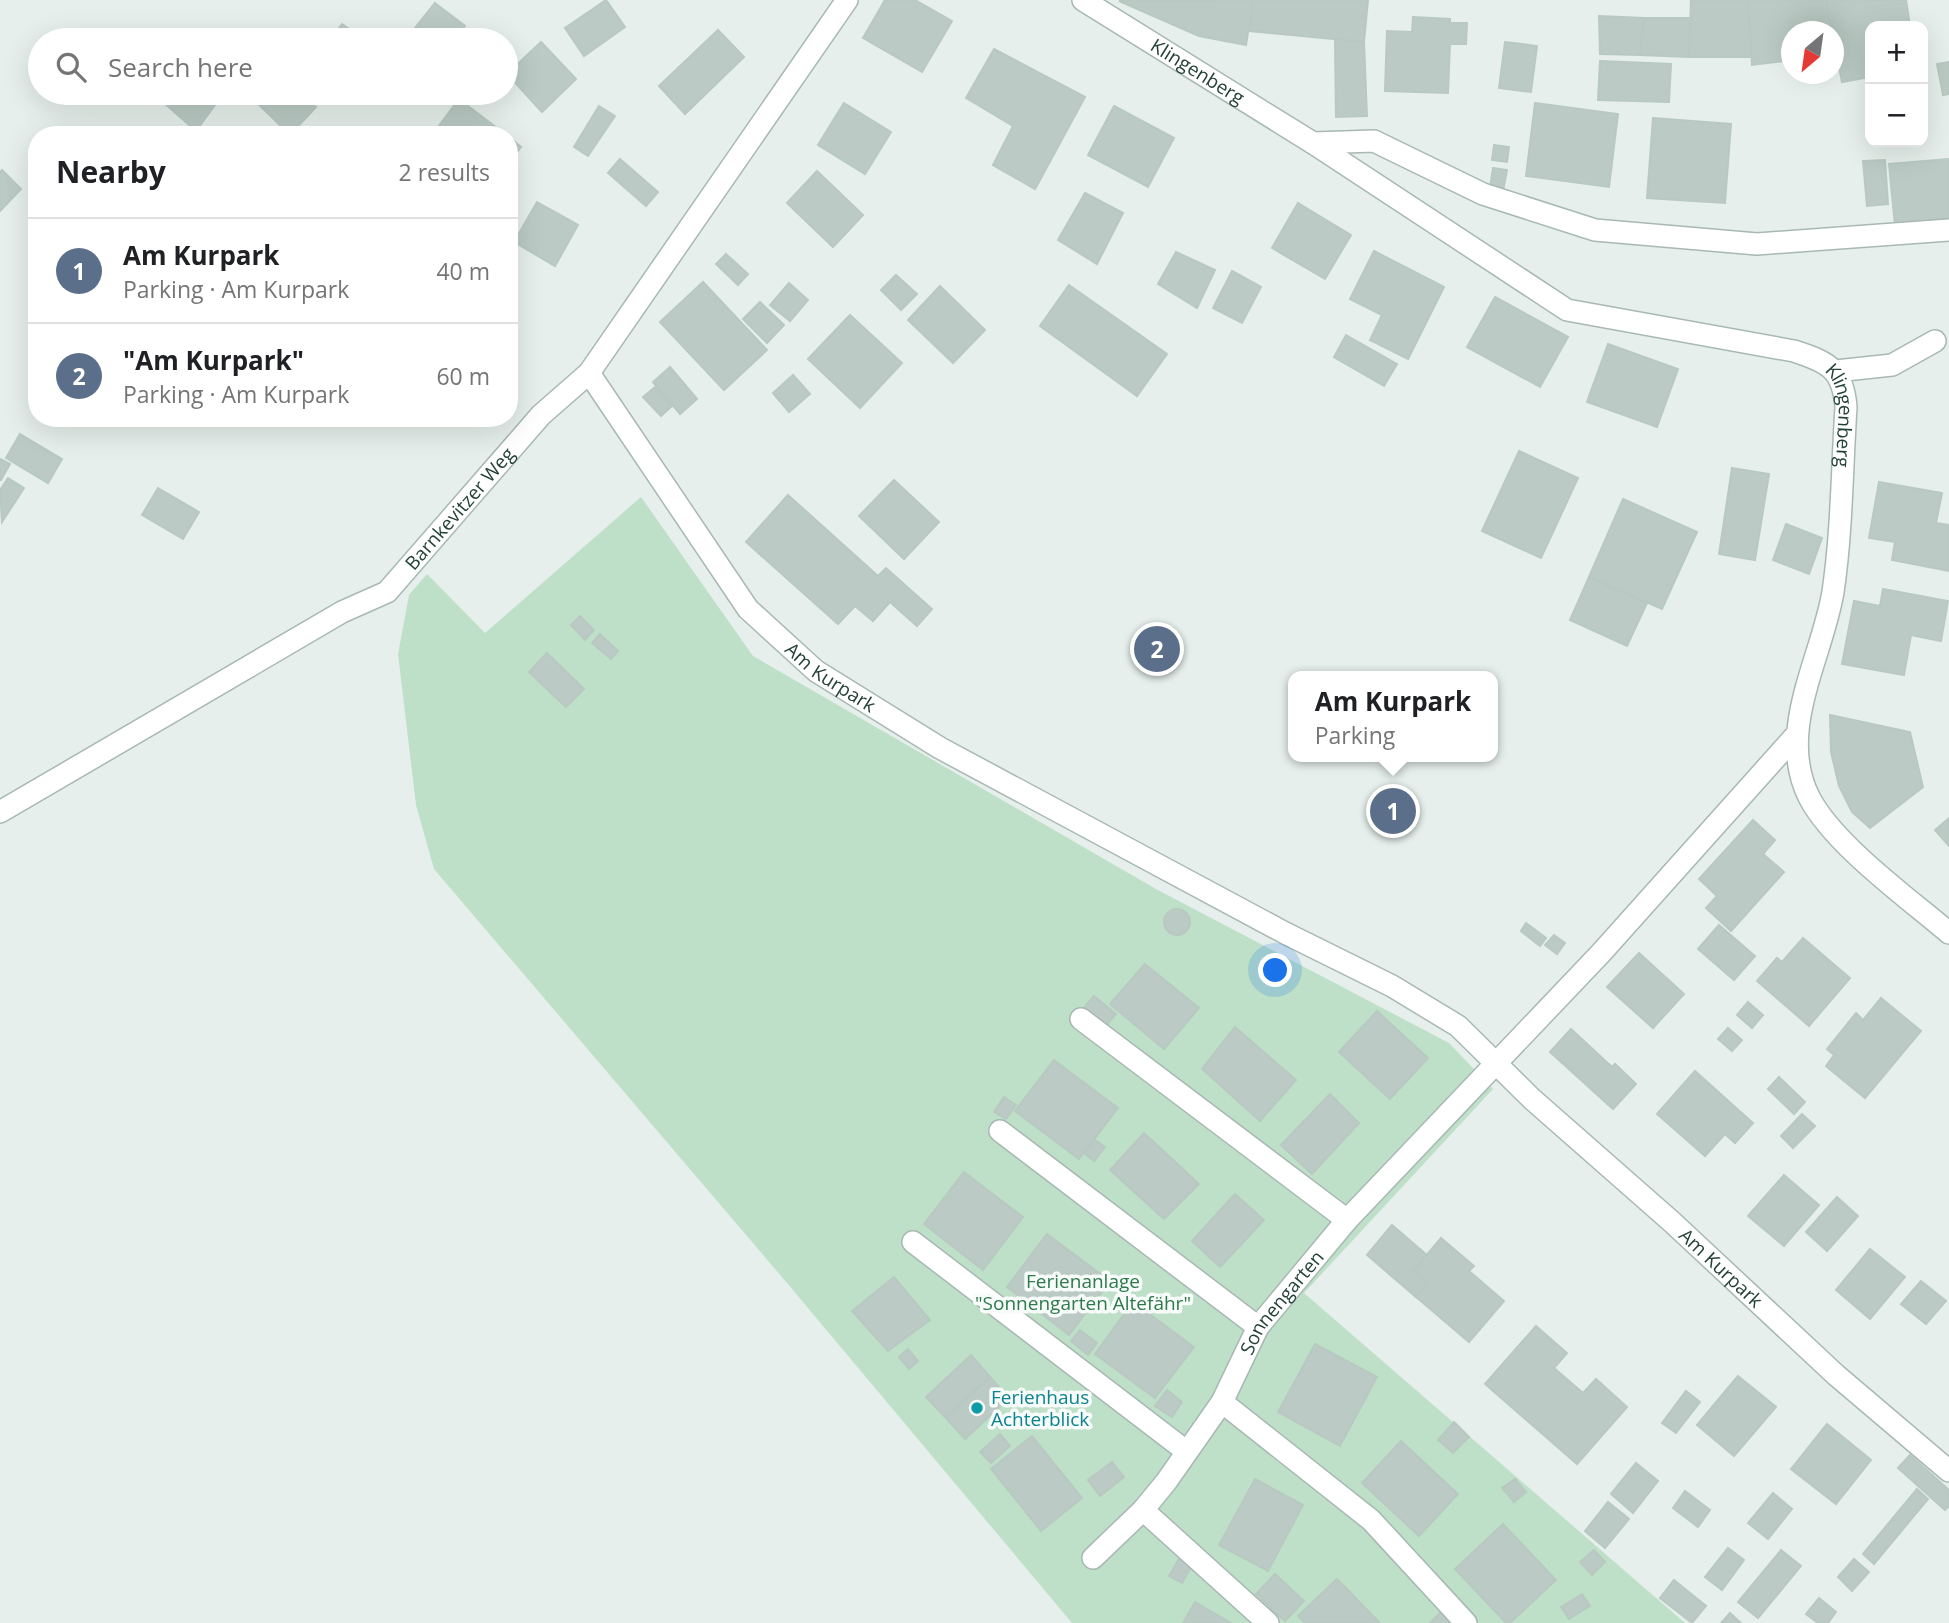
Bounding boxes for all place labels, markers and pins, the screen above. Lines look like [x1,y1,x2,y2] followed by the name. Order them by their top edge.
[1134,623,1180,675] pin: 2
[1370,785,1416,837] pin: 1
[991,1384,1089,1432] place label: Ferienhaus Achterblick
[969,1400,985,1416] marker: Ferienhaus Achterblick

